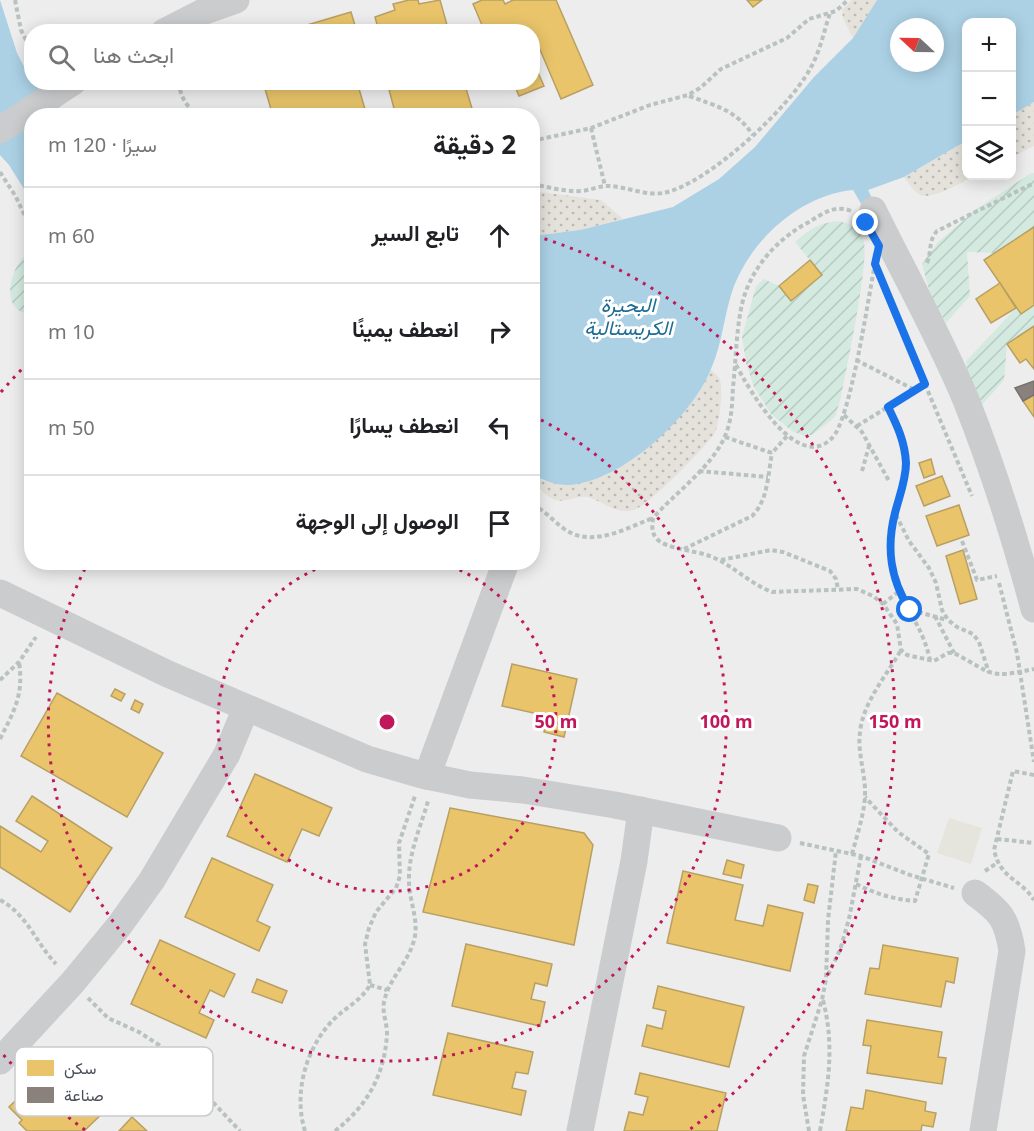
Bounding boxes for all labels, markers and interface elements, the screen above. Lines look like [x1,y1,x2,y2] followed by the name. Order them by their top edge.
[890,18,944,72] north arrow
[962,18,1016,180] map controls
[962,18,1016,72] button: +
[24,24,540,90] search box
[93,39,174,69] text: ابحث هنا
[45,41,78,74] icon: search
[962,72,1016,126] button: −
[433,126,516,162] text: 2 دقيقة
[962,126,1016,180] button: layers
[48,131,157,158] text: سيرًا · 120 m
[852,209,878,235] route end
[371,217,459,247] text: تابع السير
[483,219,516,252] icon: ahead
[48,222,95,249] text: 60 m
[584,291,674,341] water label: البحيرة الكريستالية
[352,313,459,343] text: انعطف يمينًا
[483,315,516,348] icon: right
[48,318,95,345] text: 10 m
[349,409,459,439] text: انعطف يسارًا
[483,411,516,444] icon: left
[48,414,95,441] text: 50 m
[295,505,459,535] text: الوصول إلى الوجهة
[483,507,516,540] icon: arrive
[896,596,922,622] route start
[535,709,577,733] text: 50 m
[699,709,753,733] text: 100 m
[868,709,922,733] text: 150 m
[377,712,397,732] centre of rings
[15,1047,213,1116] legend
[64,1057,96,1079] text: سكن
[64,1084,104,1106] text: صناعة

